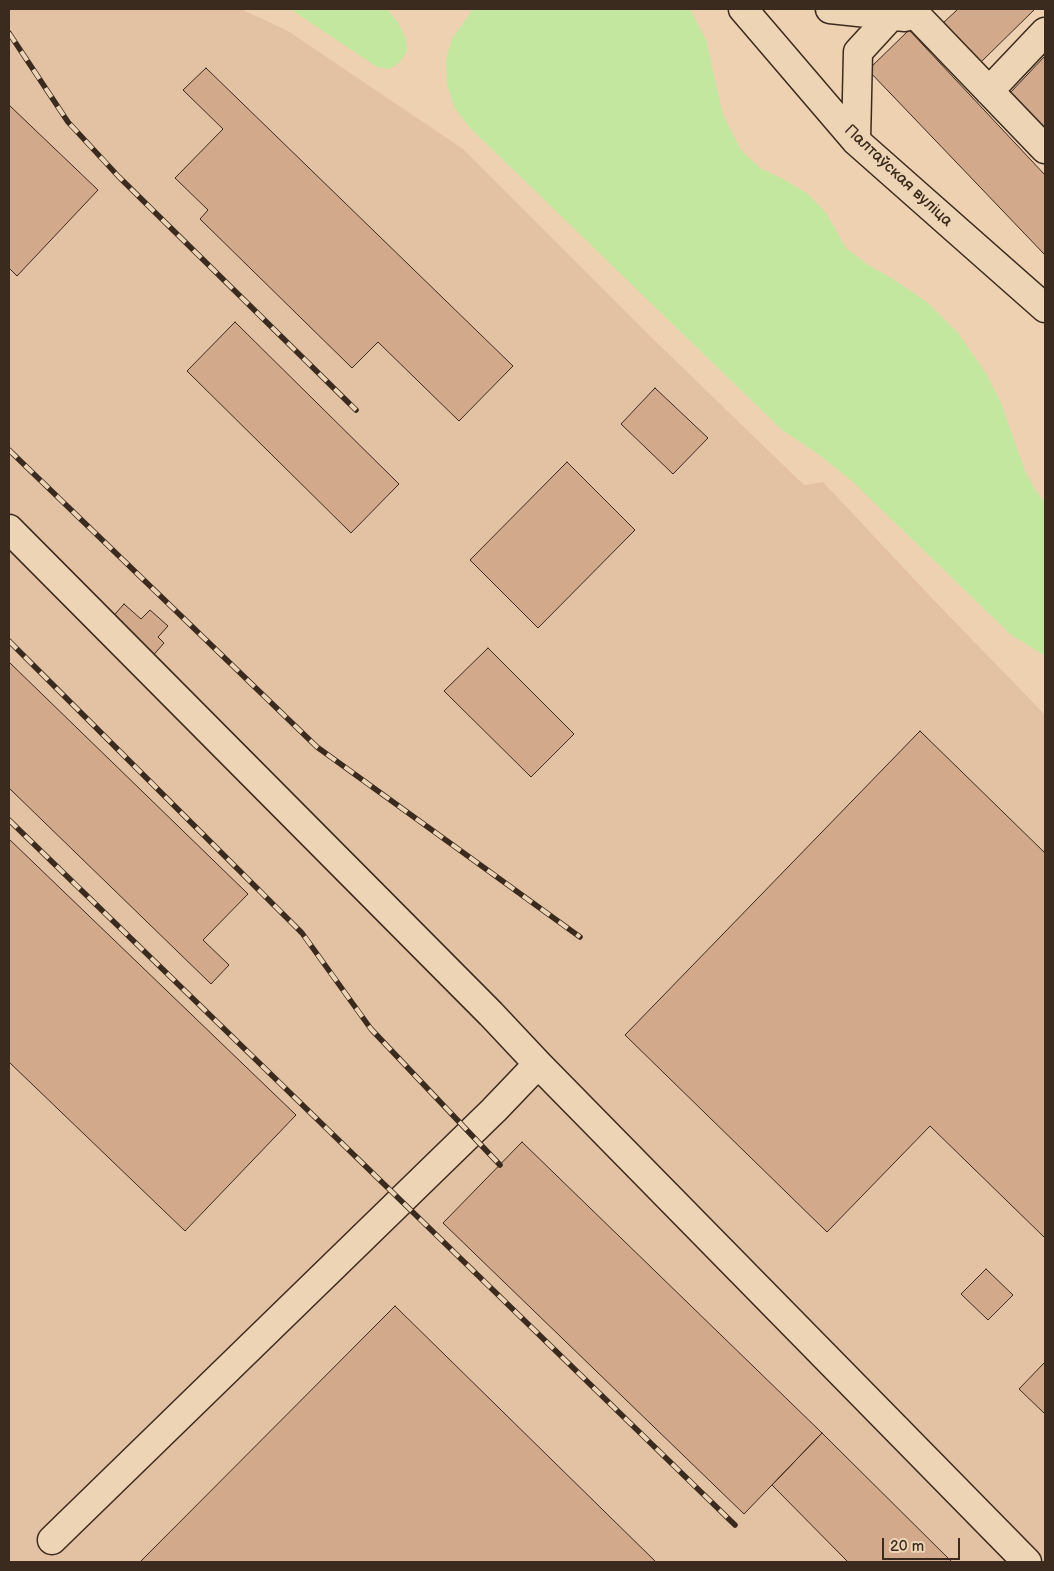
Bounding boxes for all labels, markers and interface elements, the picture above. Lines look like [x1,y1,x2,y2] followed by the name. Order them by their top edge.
[840,121,956,231] street label: Палтаўская вуліца
[884,1528,962,1560] scale bar
[890,1537,924,1556] text: 20 m

